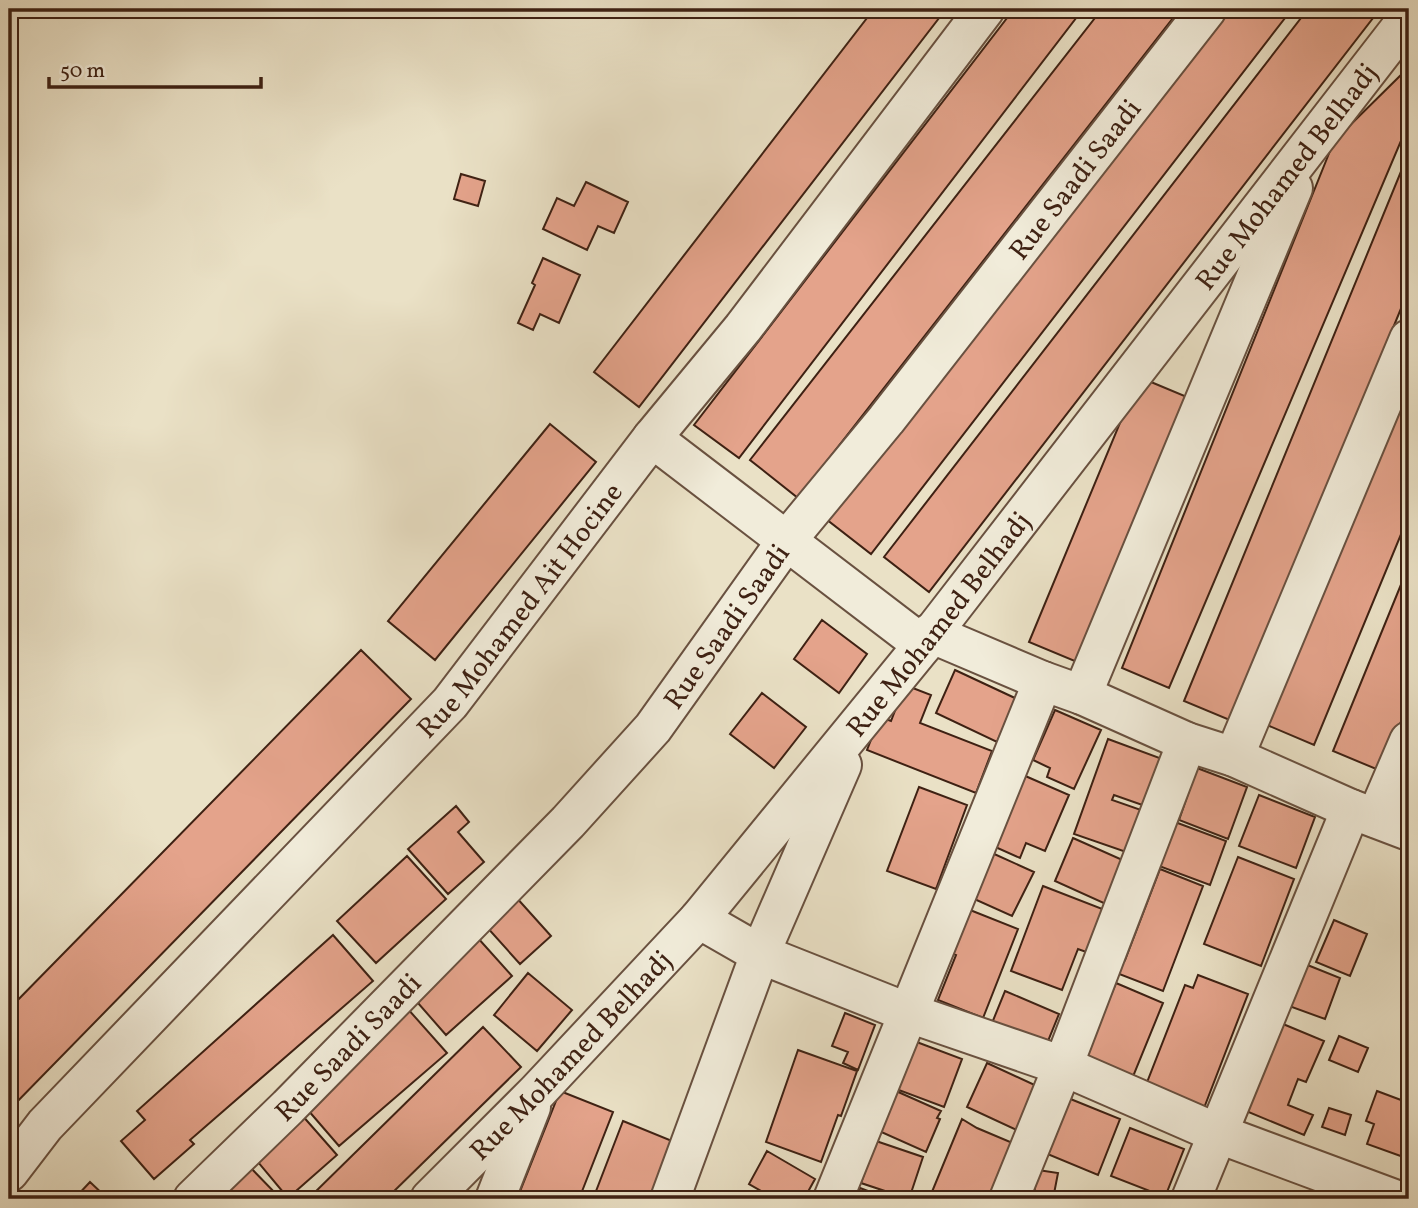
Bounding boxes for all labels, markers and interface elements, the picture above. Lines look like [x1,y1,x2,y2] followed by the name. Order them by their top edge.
[49,46,261,90] scale bar
[1187,56,1388,299] street label: Rue Mohamed Belhadj
[60,57,105,86] text: 50 m
[1001,92,1152,269] street label: Rue Saadi Saadi
[409,475,633,748] street label: Rue Mohamed Ait Hocine
[838,504,1041,746] street label: Rue Mohamed Belhadj
[655,537,800,718] street label: Rue Saadi Saadi
[462,943,682,1171] street label: Rue Mohamed Belhadj
[267,965,431,1132] street label: Rue Saadi Saadi

